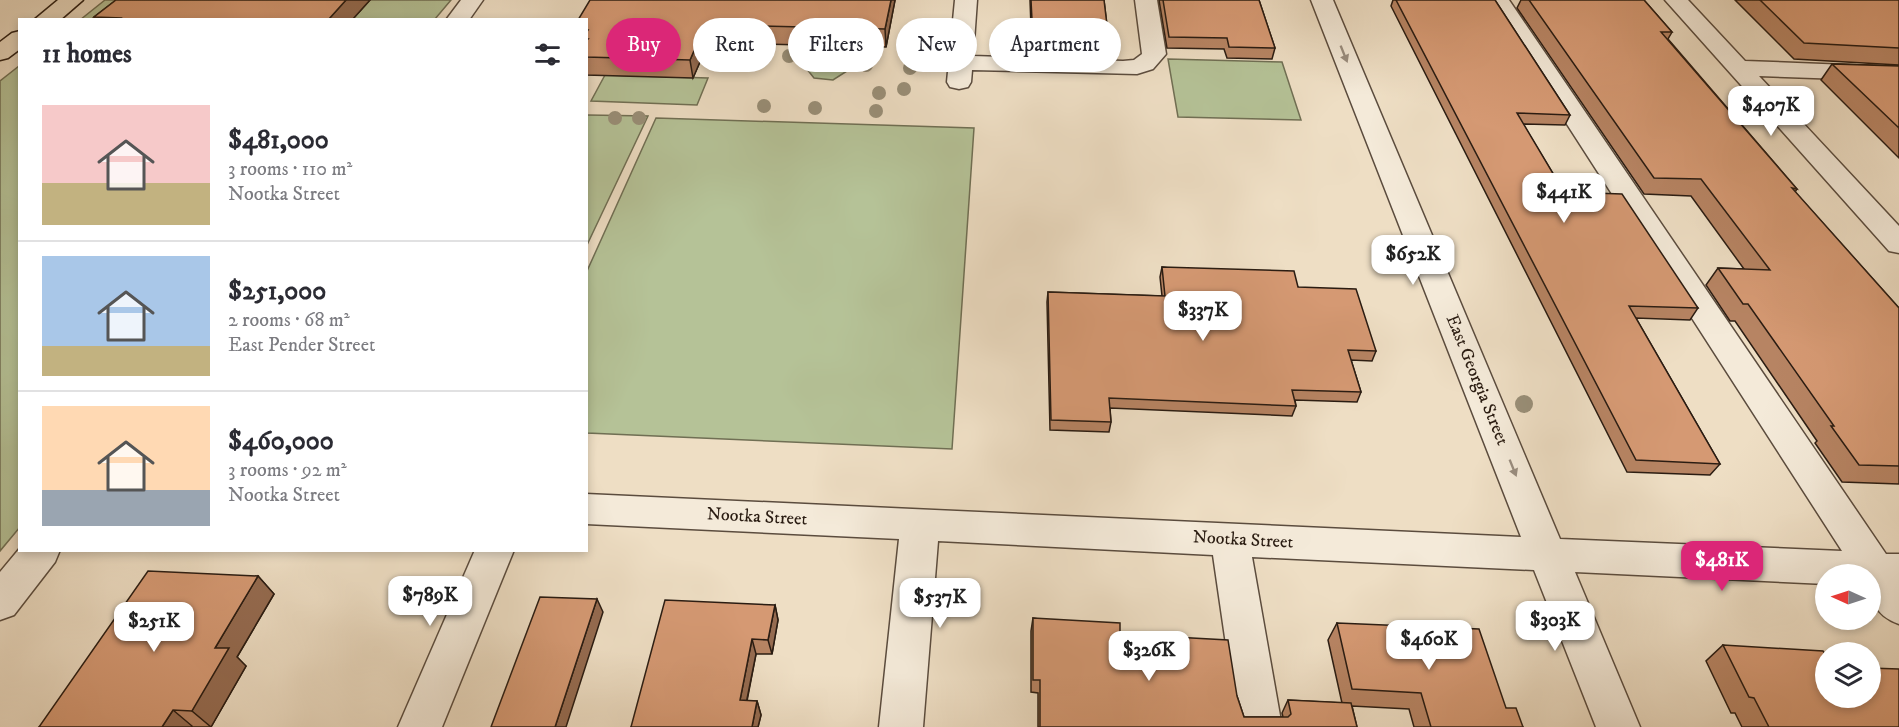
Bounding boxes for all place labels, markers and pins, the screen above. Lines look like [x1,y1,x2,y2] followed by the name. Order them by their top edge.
[1729,86,1813,137] pin: $407K
[1522,173,1606,224] pin: $441K
[1371,235,1455,286] pin: $652K
[1161,291,1245,342] pin: $337K
[1680,541,1764,592] pin: $481K
[388,576,472,627] pin: $789K
[898,578,982,629] pin: $537K
[1513,601,1597,652] pin: $303K
[112,602,196,653] pin: $251K
[1387,620,1471,671] pin: $460K
[1107,631,1191,682] pin: $326K

